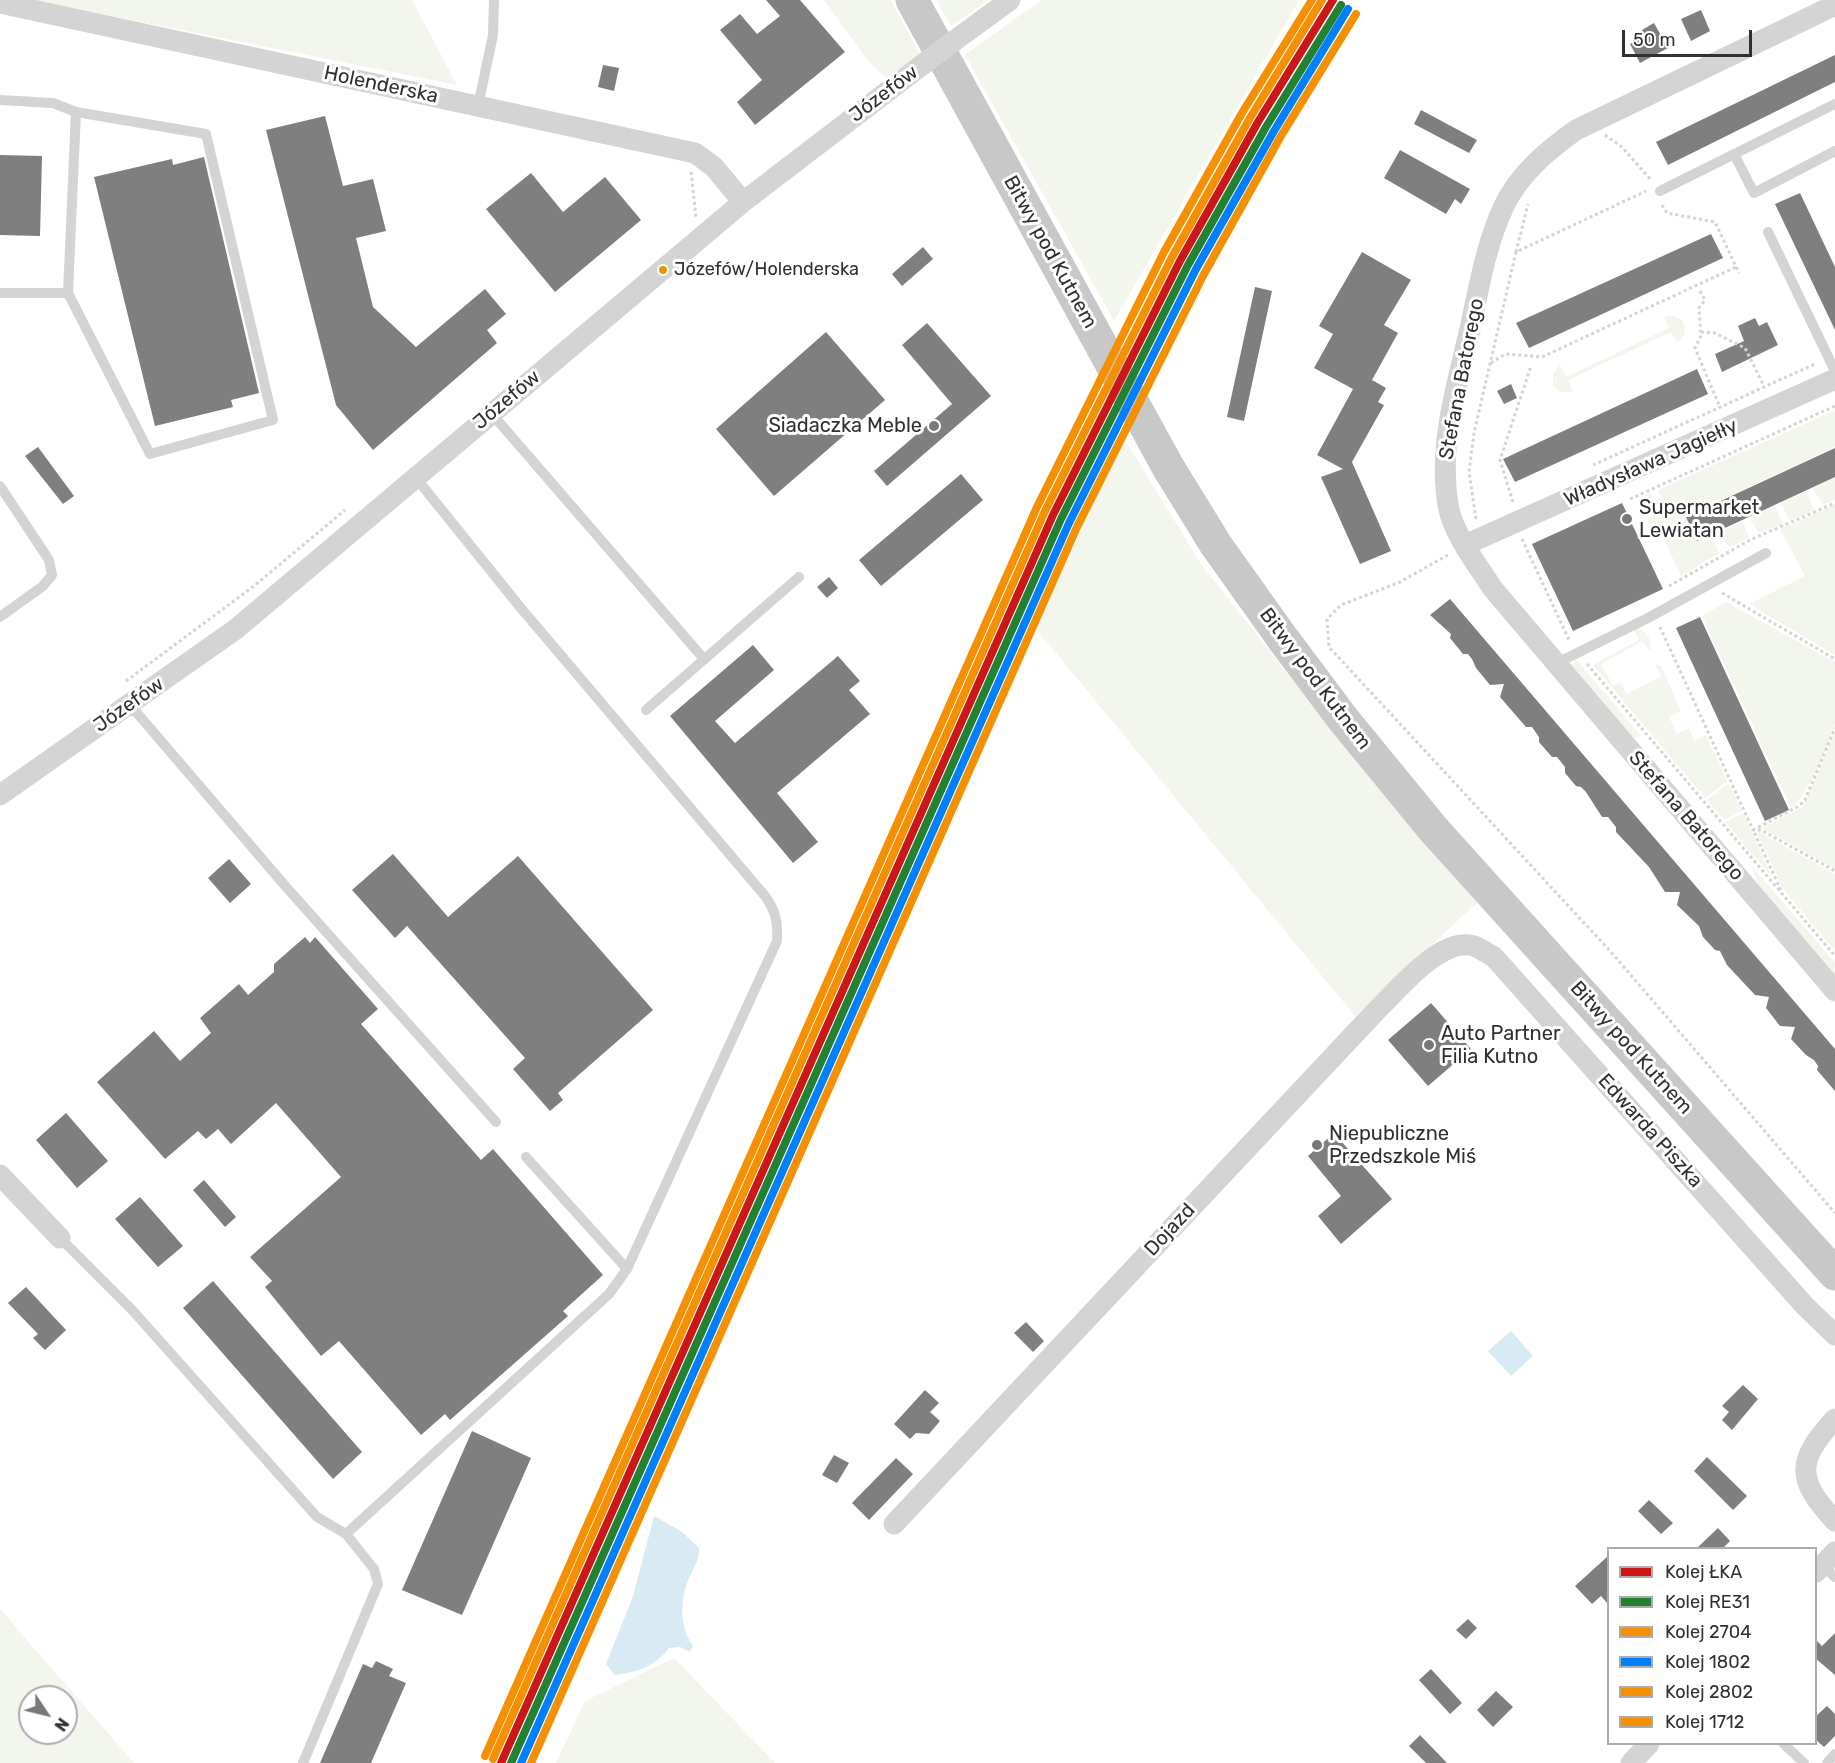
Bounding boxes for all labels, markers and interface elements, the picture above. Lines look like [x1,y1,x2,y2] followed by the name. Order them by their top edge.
[1625,18,1756,56] scale bar
[1633,29,1676,51] text: 50 m
[845,60,923,128] street label: Józefów
[322,61,440,109] street label: Holenderska
[998,172,1102,332] street label: Bitwy pod Kutnem
[674,259,859,281] place label: Józefów/Holenderska
[657,264,669,276] marker: Józefów/Holenderska
[1435,296,1489,462] street label: Stefana Batorego
[469,365,545,435] street label: Józefów
[768,414,922,438] place label: Siadaczka Meble
[1561,414,1741,512] street label: Władysława Jagiełły
[927,419,941,433] marker: Siadaczka Meble
[1639,496,1759,543] place label: Supermarket Lewiatan
[1620,512,1634,526] marker: Supermarket Lewiatan
[1254,604,1376,754] street label: Bitwy pod Kutnem
[89,672,169,738] street label: Józefów
[1623,746,1749,886] street label: Stefana Batorego
[1565,977,1697,1119] street label: Bitwy pod Kutnem
[1441,1022,1561,1069] place label: Auto Partner Filia Kutno
[1422,1038,1436,1052] marker: Auto Partner Filia Kutno
[1593,1069,1707,1193] street label: Edwarda Piszka
[1329,1122,1476,1169] place label: Niepubliczne Przedszkole Miś
[1310,1138,1324,1152] marker: Niepubliczne Przedszkole Miś
[1140,1199,1200,1261] street label: Dojazd
[1607,1547,1817,1745] legend
[1665,1561,1742,1583] text: Kolej ŁKA
[1665,1591,1750,1613] text: Kolej RE31
[1665,1621,1751,1643] text: Kolej 2704
[1665,1651,1750,1673] text: Kolej 1802
[1665,1681,1753,1703] text: Kolej 2802
[18,1685,78,1745] north arrow
[1665,1711,1744,1733] text: Kolej 1712
[50,1714,73,1735] text: N

